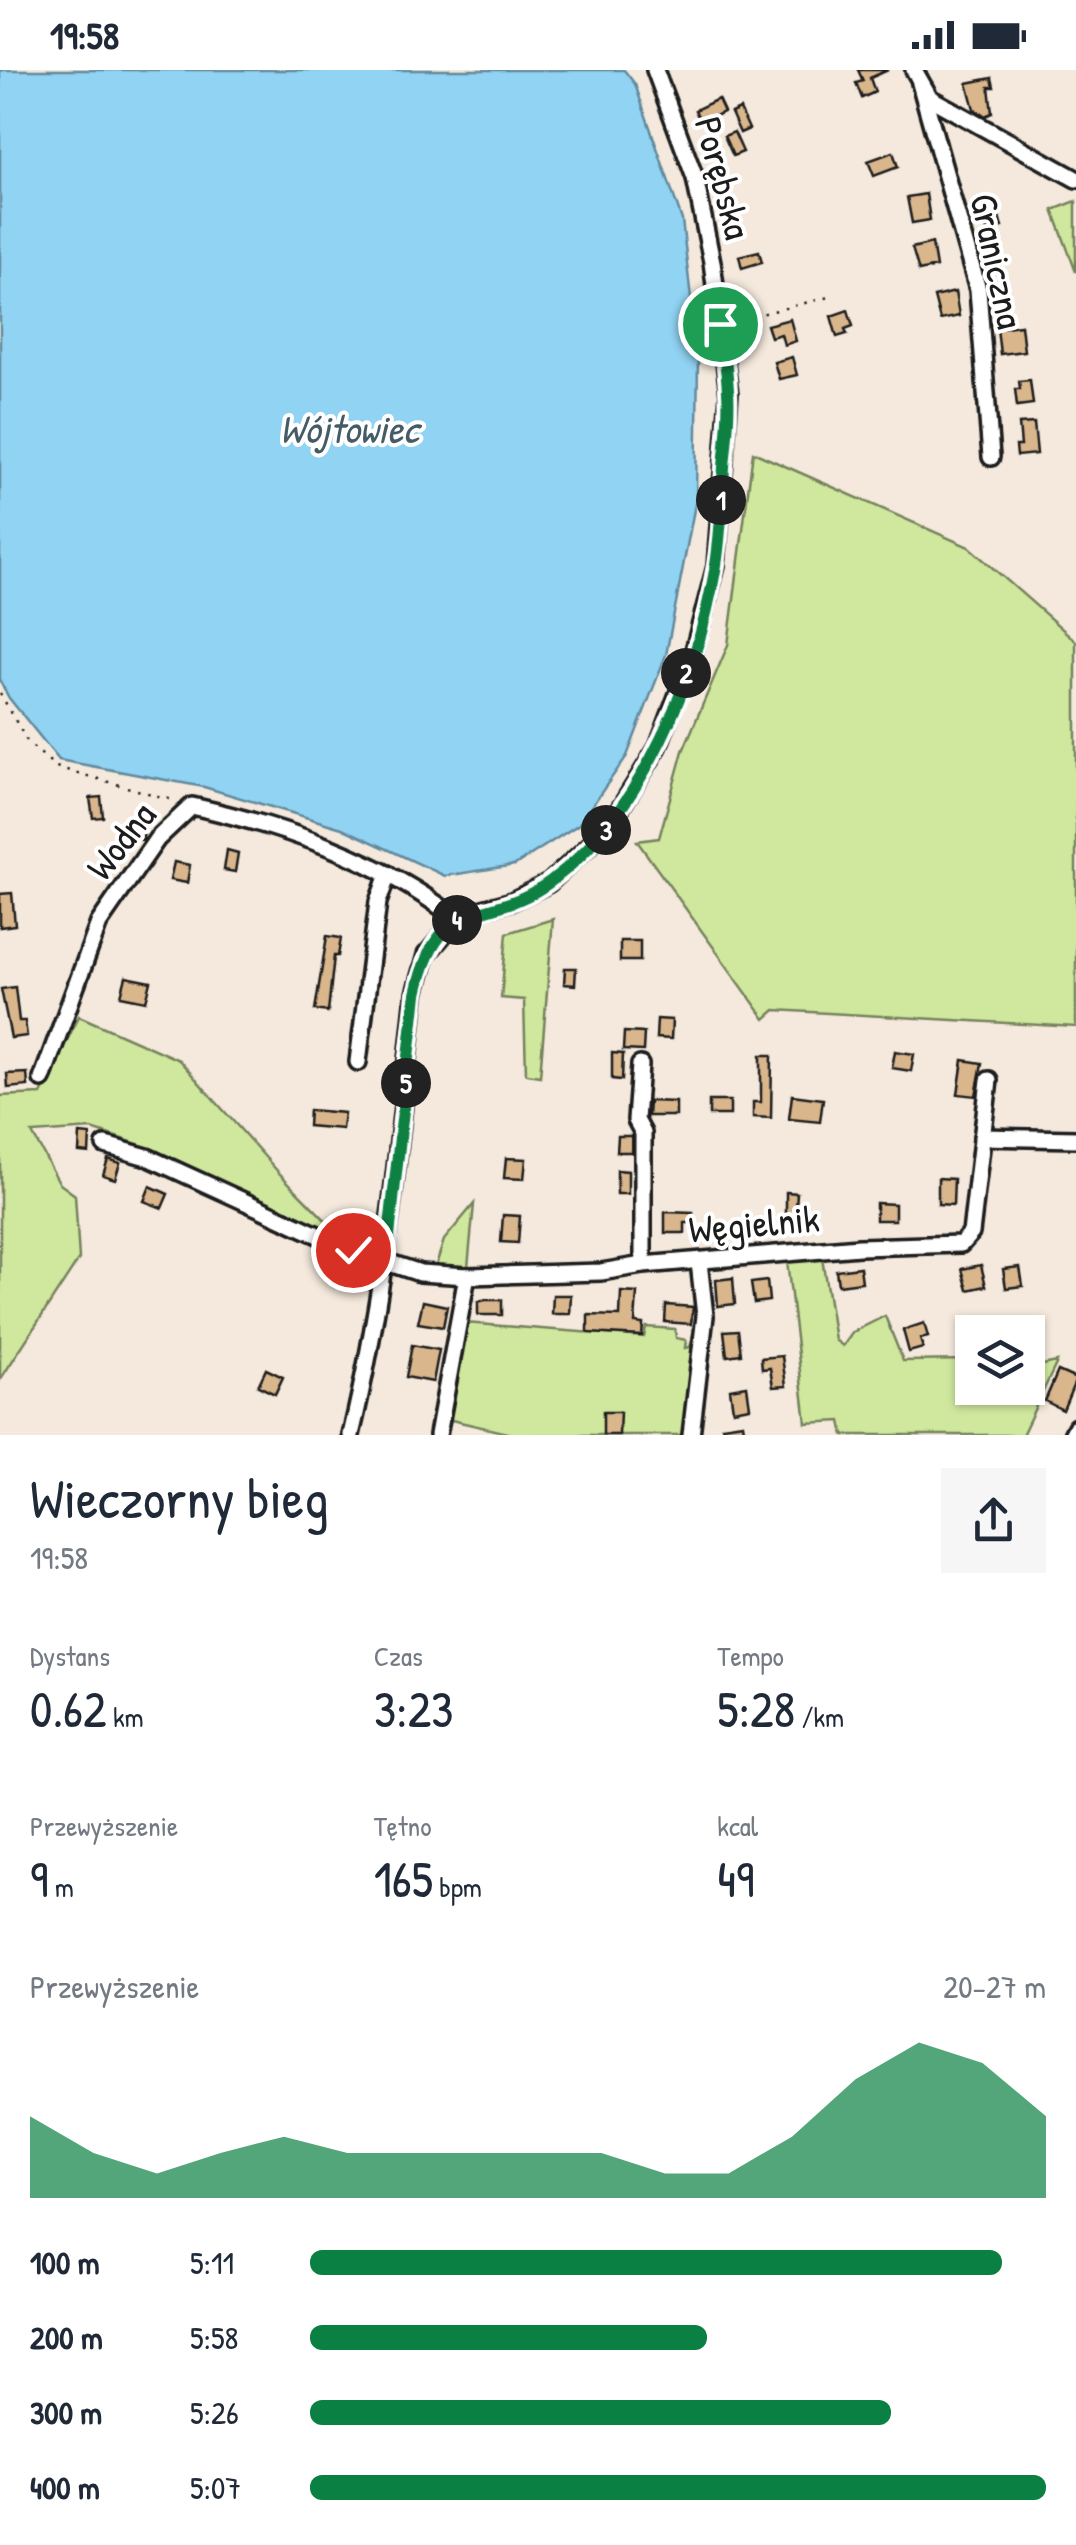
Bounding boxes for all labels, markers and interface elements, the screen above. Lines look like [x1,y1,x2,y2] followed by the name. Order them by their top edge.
[50,9,119,61] text: 19:58
[683,111,765,245] street label: Porębska
[958,189,1038,333] street label: Graniczna
[678,282,763,367] pin
[693,297,748,352] icon: arrive
[280,401,423,455] water label: Wójtowiec
[696,475,746,525] pin: 1
[716,481,726,519] text: 1
[661,648,711,698] pin: 2
[679,654,693,692] text: 2
[73,791,167,890] street label: Wodna
[581,805,631,855] pin: 3
[600,811,612,849] text: 3
[432,895,482,945] pin: 4
[452,901,462,939] text: 4
[381,1058,431,1108] pin: 5
[400,1064,412,1102] text: 5
[687,1191,821,1255] street label: Węgielnik
[311,1208,396,1293] pin
[326,1223,381,1278] icon: check
[955,1315,1045,1405] map controls
[955,1315,1045,1405] button: layers
[30,1461,328,1535] text: Wieczorny bieg
[941,1468,1046,1573] button: share
[30,1536,88,1579] text: 19:58
[30,1637,110,1675] text: Dystans
[374,1637,423,1675] text: Czas
[717,1637,784,1675] text: Tempo
[30,1675,106,1743] text: 0.62
[374,1675,453,1743] text: 3:23
[717,1675,795,1743] text: 5:28
[106,1698,144,1736] text: km
[795,1698,844,1736] text: /km
[30,1807,178,1845] text: Przewyższenie
[374,1807,431,1845] text: Tętno
[717,1807,758,1845] text: kcal
[30,1845,48,1913] text: 9
[374,1845,433,1913] text: 165
[717,1845,754,1913] text: 49
[48,1868,74,1906] text: m
[433,1868,482,1906] text: bpm
[30,1965,199,2008] text: Przewyższenie
[943,1965,1046,2008] text: 20–27 m
[30,2241,99,2284] text: 100 m
[190,2241,234,2284] text: 5:11
[30,2316,103,2359] text: 200 m
[190,2316,238,2359] text: 5:58
[30,2391,102,2434] text: 300 m
[190,2391,239,2434] text: 5:26
[30,2466,100,2509] text: 400 m
[190,2466,241,2509] text: 5:07

